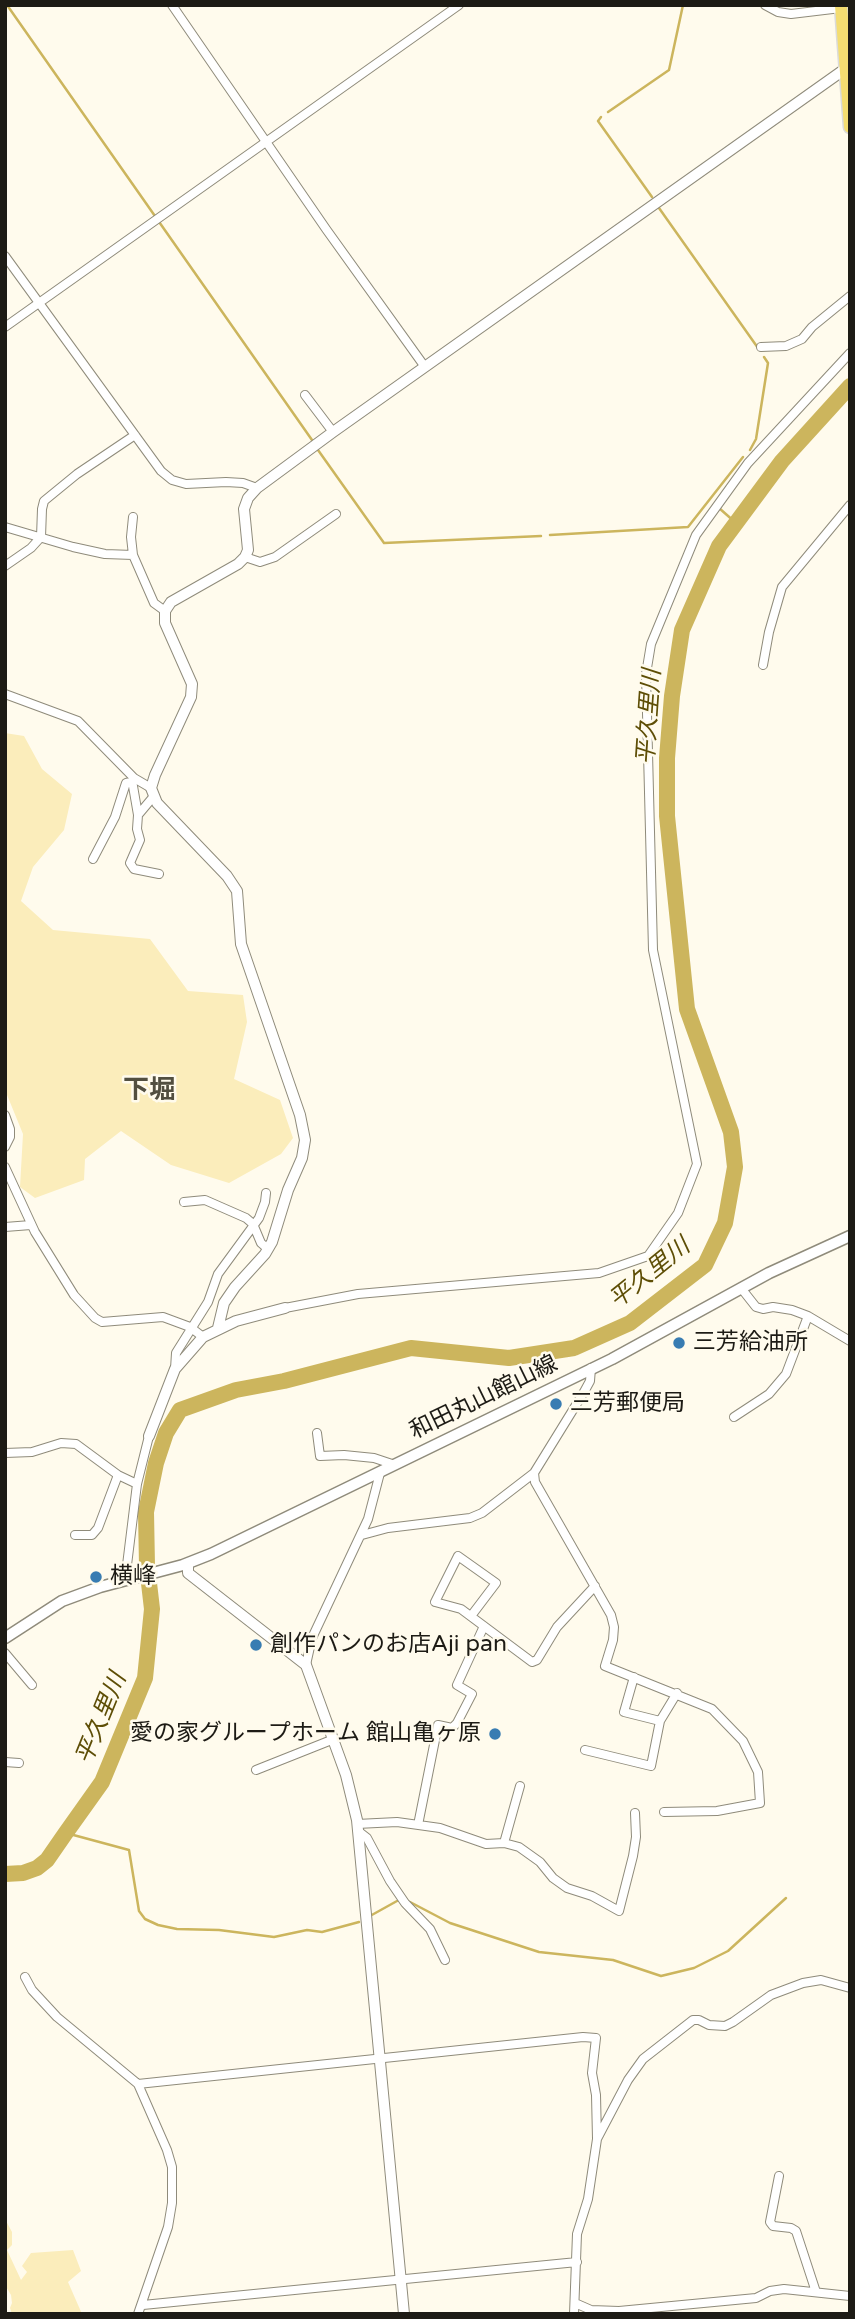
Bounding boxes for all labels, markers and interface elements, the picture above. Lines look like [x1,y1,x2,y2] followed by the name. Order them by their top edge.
[632,668,668,766] water label: 平久里川
[123,1075,175,1107] district label: 下堀
[604,1233,696,1315] water label: 平久里川
[693,1329,808,1357] place label: 三芳給油所
[671,1335,687,1351] marker: 三芳給油所
[406,1350,562,1446] street label: 和田丸山館山線
[570,1390,685,1418] place label: 三芳郵便局
[548,1396,564,1412] marker: 三芳郵便局
[110,1563,156,1591] place label: 横峰
[88,1569,104,1585] marker: 横峰
[270,1631,507,1659] place label: 創作パンのお店Aji pan
[248,1637,264,1653] marker: 創作パンのお店Aji pan
[71,1669,133,1769] water label: 平久里川
[130,1720,481,1748] place label: 愛の家グループホーム 館山亀ヶ原
[487,1726,503,1742] marker: 愛の家グループホーム 館山亀ヶ原

